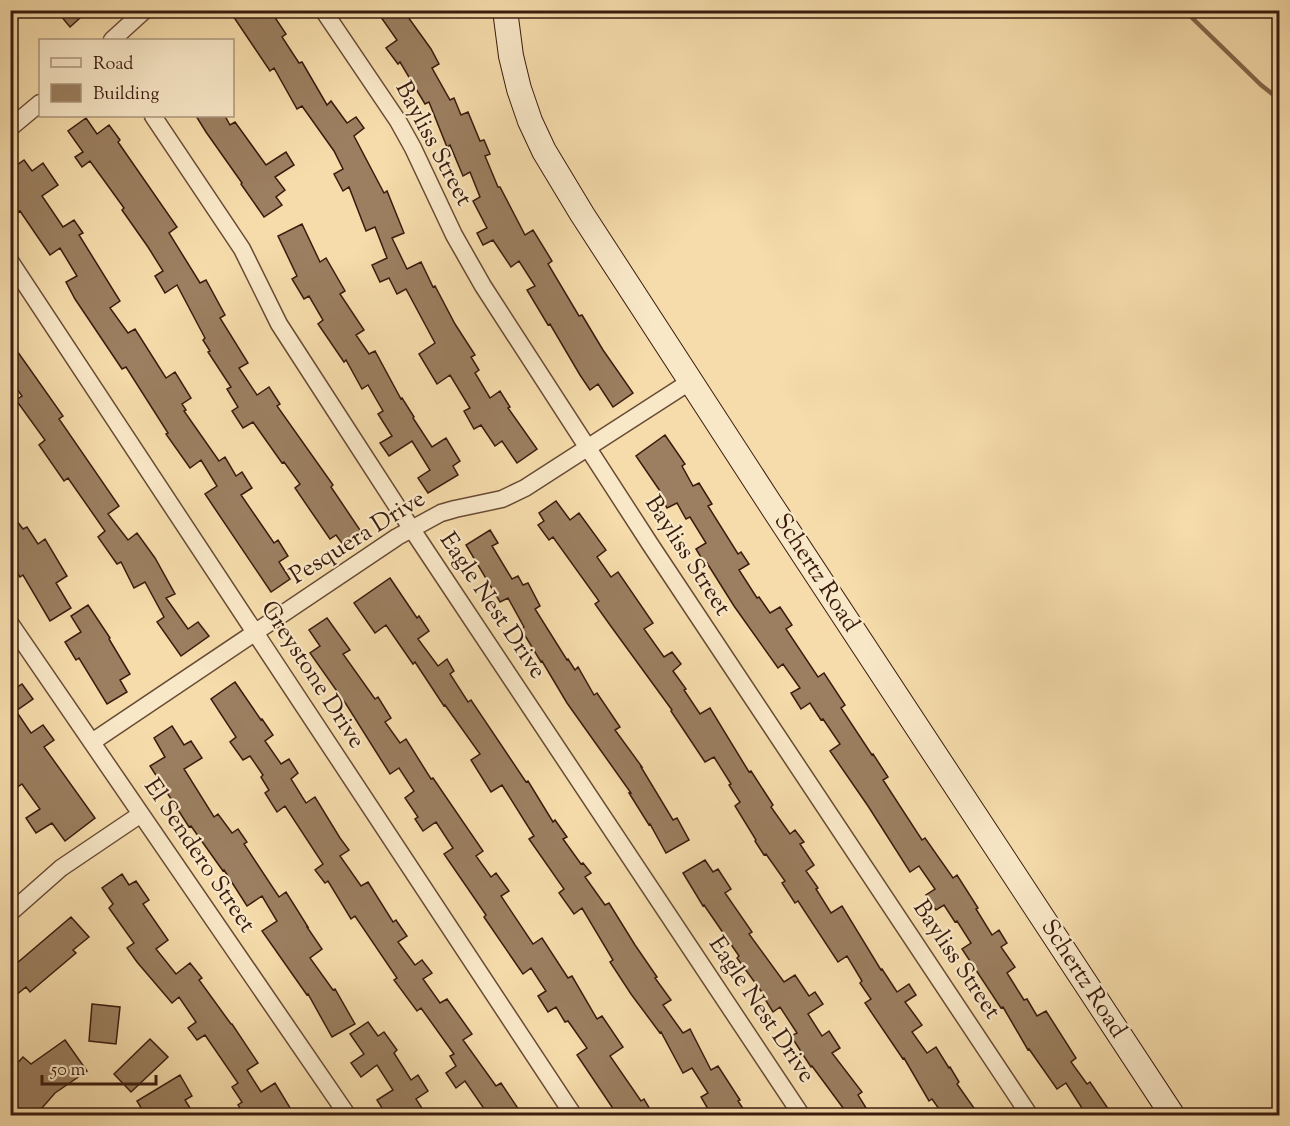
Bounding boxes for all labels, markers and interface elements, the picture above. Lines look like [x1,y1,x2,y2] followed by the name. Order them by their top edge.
[39,39,234,117] legend
[93,52,133,78] text: Road
[386,75,480,213] street label: Bayliss Street
[93,82,159,108] text: Building
[284,483,432,593] street label: Pesquera Drive
[635,489,739,623] street label: Bayliss Street
[765,507,867,639] street label: Schertz Road
[430,526,554,686] street label: Eagle Nest Drive
[251,594,373,756] street label: Greystone Drive
[135,772,263,940] street label: El Sendero Street
[904,894,1008,1026] street label: Bayliss Street
[1032,913,1134,1045] street label: Schertz Road
[699,930,823,1090] street label: Eagle Nest Drive
[42,1048,156,1086] scale bar
[50,1058,86,1084] text: 50 m

